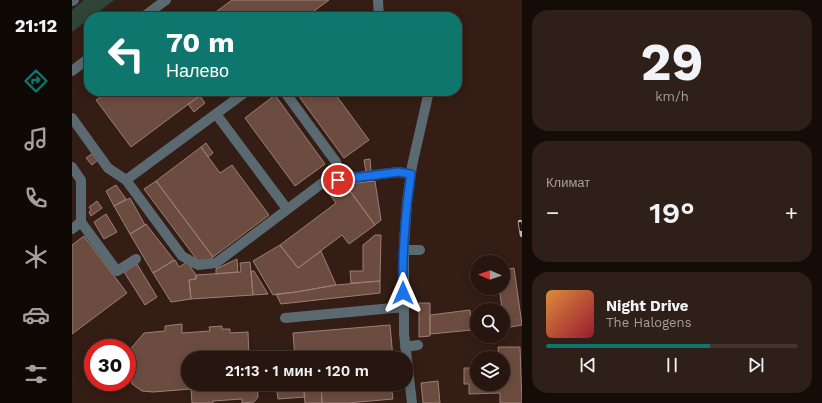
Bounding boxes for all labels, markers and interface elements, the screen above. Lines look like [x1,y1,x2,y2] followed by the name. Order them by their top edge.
[15,15,57,36] text: 21:12
[166,26,235,59] text: 70 m
[100,28,152,80] icon: left
[640,32,704,93] text: 29
[166,60,229,81] text: Налево
[22,67,50,95] icon: directions
[655,89,689,104] text: km/h
[22,125,50,153] icon: music
[321,163,355,197] pin
[327,169,349,191] icon: arrive
[546,175,590,190] text: Климат
[22,184,50,212] icon: phone
[649,195,695,230] text: 19°
[546,200,559,225] text: −
[785,200,798,225] text: +
[22,243,50,271] icon: climate
[470,255,510,295] north arrow
[470,255,510,391] map controls
[382,272,424,314] position arrow
[606,297,689,315] text: Night Drive
[22,301,50,329] icon: car
[470,303,510,343] button: search
[606,315,692,330] text: The Halogens
[84,339,136,391] speed limit sign: 30
[470,351,510,391] button: layers
[577,354,599,376] icon: previous
[661,354,683,376] icon: pause
[745,354,767,376] icon: next
[22,360,50,388] icon: filters
[225,362,369,380] text: 21:13 · 1 мин · 120 m

